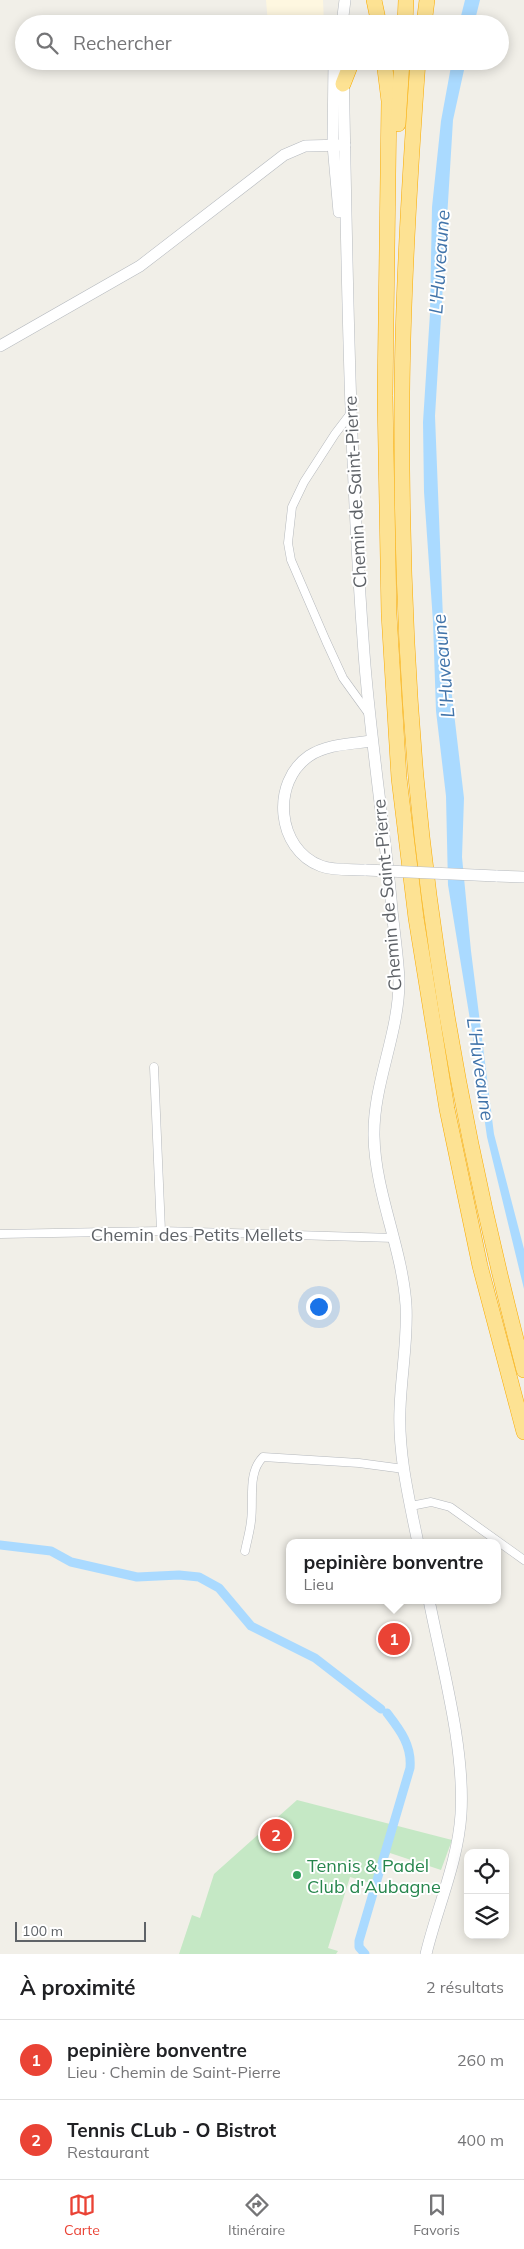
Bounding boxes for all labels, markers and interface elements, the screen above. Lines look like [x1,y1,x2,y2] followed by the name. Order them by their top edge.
[15,15,509,70] search box
[33,29,61,57] icon: search
[73,31,172,55] text: Rechercher
[423,209,455,315] water label: L'Huveaune
[338,395,372,589] street label: Chemin de Saint-Pierre
[427,613,459,719] water label: L'Huveaune
[367,798,407,992] street label: Chemin de Saint-Pierre
[462,1016,500,1122] water label: L'Huveaune
[91,1223,303,1246] street label: Chemin des Petits Mellets
[306,1294,332,1320] your location
[286,1539,501,1604] popup
[303,1550,484,1574] text: pepinière bonventre
[303,1574,334,1594] text: Lieu
[378,1620,410,1658] pin: 1
[260,1816,292,1854] pin: 2
[464,1849,509,1939] map controls
[464,1849,509,1894] button: locate
[307,1854,441,1898] place label: Tennis & Padel Club d'Aubagne
[291,1869,303,1881] marker: Tennis & Padel Club d'Aubagne
[464,1894,509,1939] button: layers
[15,1919,146,1942] scale bar
[22,1922,63,1940] text: 100 m
[20,1974,136,2000] text: À proximité
[426,1977,504,1997] text: 2 résultats
[67,2038,247,2062] text: pepinière bonventre
[31,2050,41,2070] text: 1
[457,2050,504,2070] text: 260 m
[67,2062,281,2082] text: Lieu · Chemin de Saint-Pierre
[67,2118,276,2142] text: Tennis CLub - O Bistrot
[31,2130,41,2150] text: 2
[457,2130,504,2150] text: 400 m
[67,2142,149,2162] text: Restaurant
[64,2191,100,2239] tab: Carte
[228,2191,285,2239] tab: Itinéraire
[413,2191,460,2239] tab: Favoris

